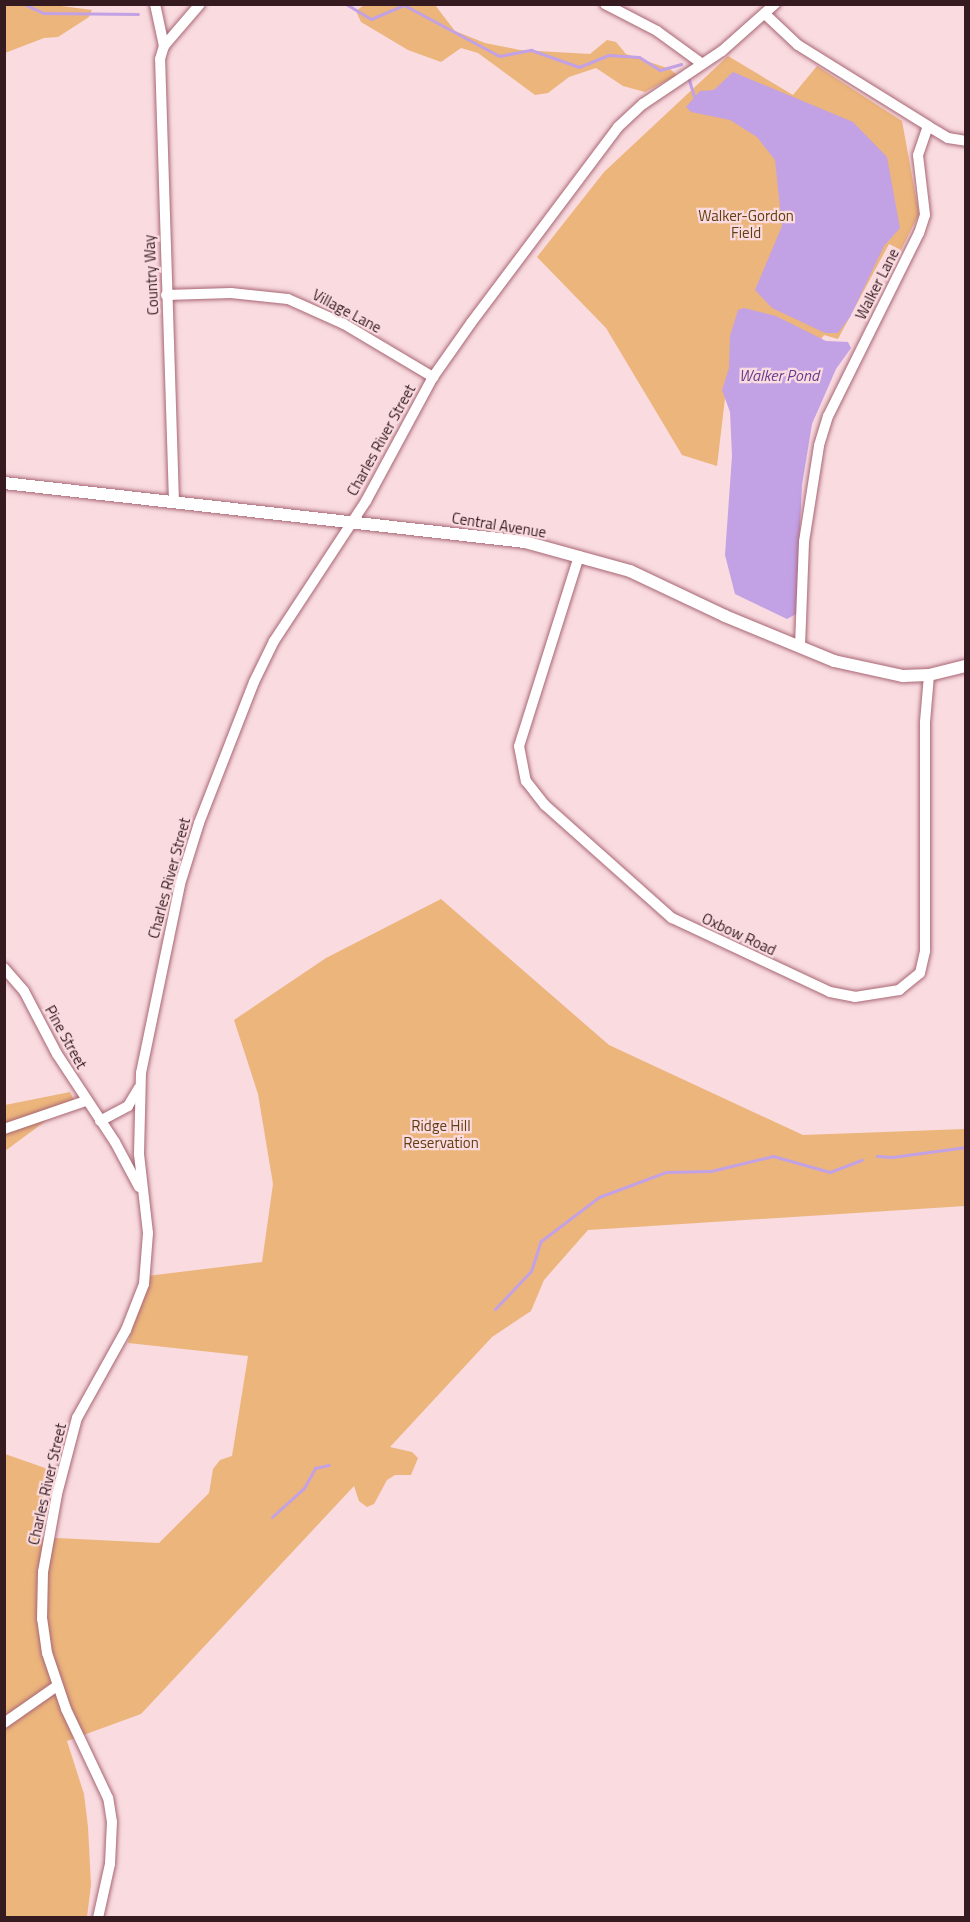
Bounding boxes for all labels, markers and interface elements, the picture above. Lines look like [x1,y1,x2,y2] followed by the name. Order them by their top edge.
[698,206,794,241] park label: Walker-Gordon Field
[140,234,162,316] street label: Country Way
[851,245,903,323] street label: Walker Lane
[309,285,385,337] street label: Village Lane
[739,365,819,385] water label: Walker Pond
[343,381,419,499] street label: Charles River Street
[451,509,547,541] street label: Central Avenue
[144,816,194,940] street label: Charles River Street
[699,909,779,959] street label: Oxbow Road
[41,1002,91,1072] street label: Pine Street
[403,1116,479,1151] park label: Ridge Hill Reservation
[24,1421,70,1547] street label: Charles River Street

